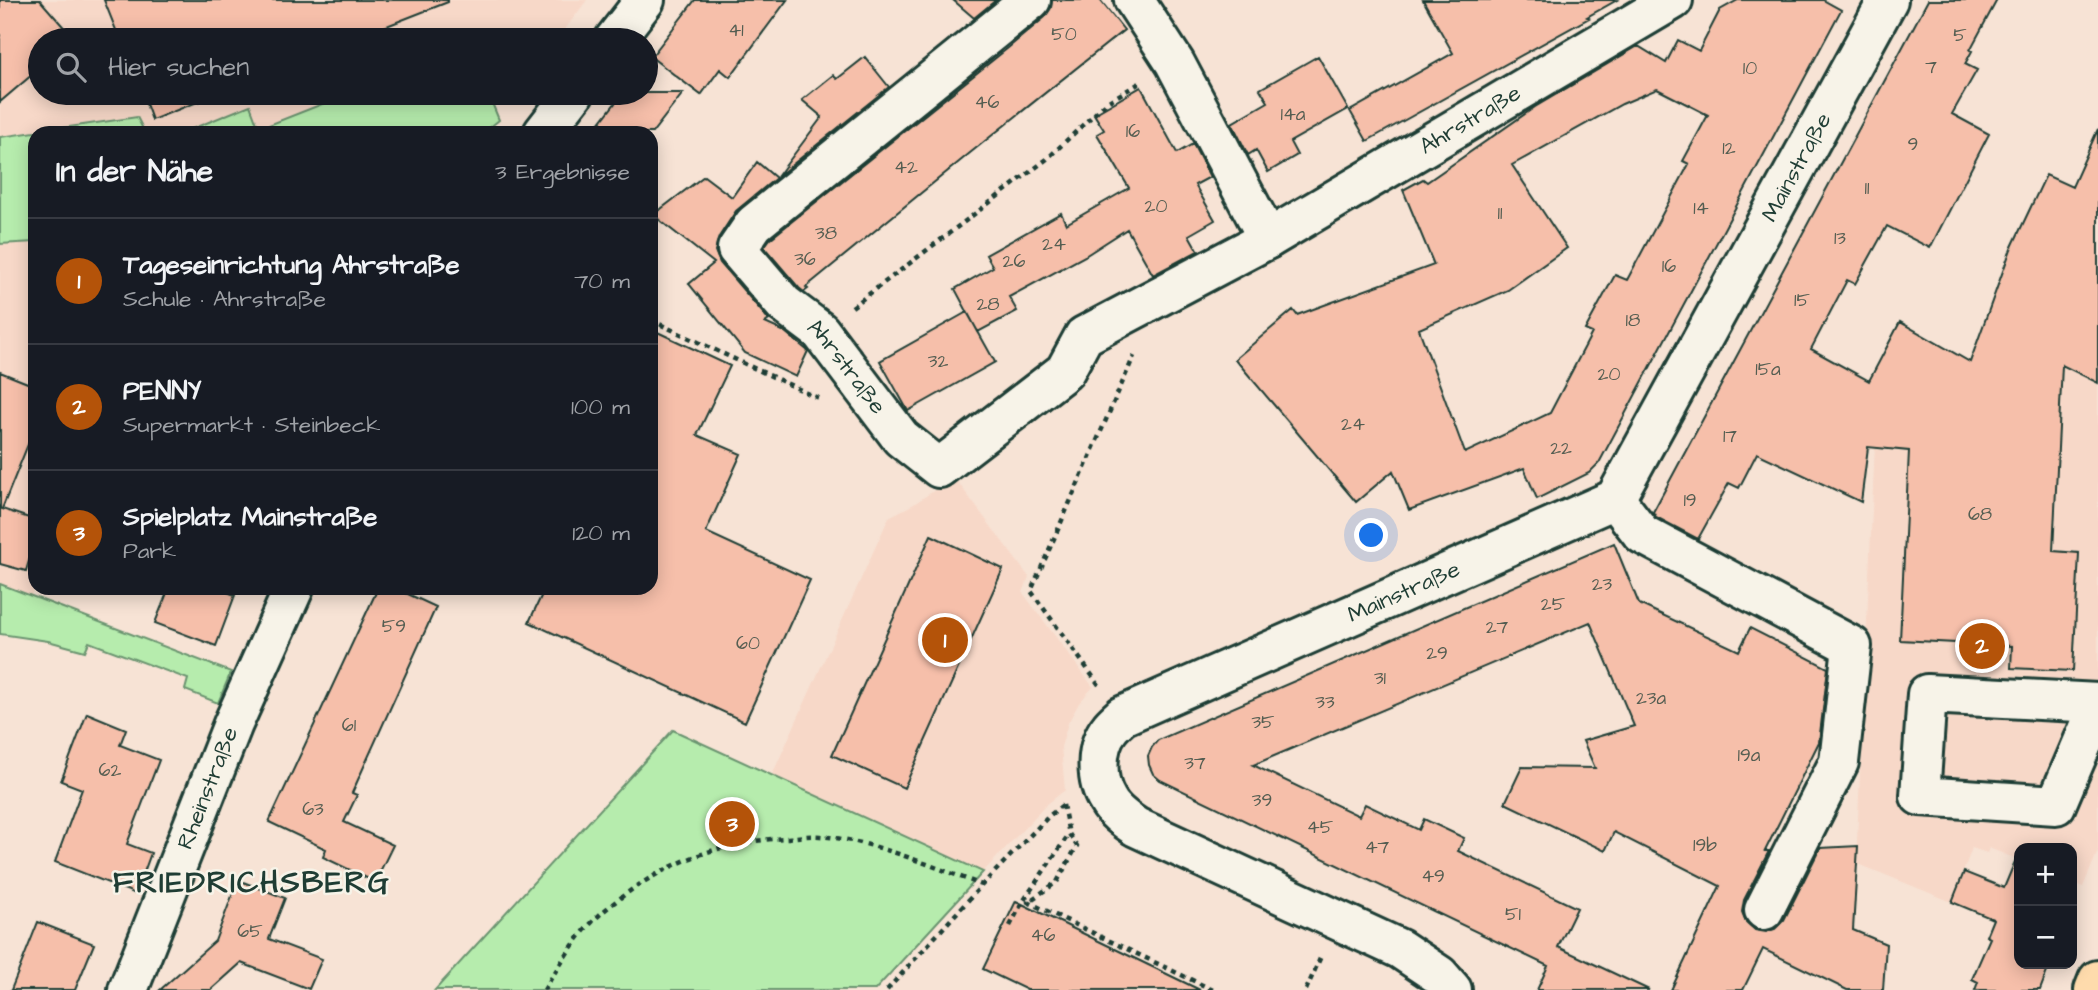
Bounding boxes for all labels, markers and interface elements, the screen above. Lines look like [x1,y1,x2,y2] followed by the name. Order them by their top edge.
[728,17,744,44] house number: 41
[1051,21,1077,48] house number: 50
[1953,22,1967,49] house number: 5
[28,28,658,105] search box
[52,48,90,86] icon: search
[108,49,249,85] text: Hier suchen
[1925,54,1937,81] house number: 7
[1743,55,1757,82] house number: 10
[1413,77,1527,162] street label: Ahrstraße
[975,89,1000,116] house number: 46
[1280,101,1306,128] house number: 14a
[1754,107,1839,227] street label: Mainstraße
[1126,118,1140,145] house number: 16
[1908,131,1918,158] house number: 9
[1722,135,1736,162] house number: 12
[56,151,213,193] text: In der Nähe
[894,154,918,181] house number: 42
[495,156,630,188] text: 3 Ergebnisse
[1865,175,1870,202] house number: 11
[1145,193,1167,220] house number: 20
[1693,195,1709,222] house number: 14
[1498,200,1503,227] house number: 11
[815,220,837,247] house number: 38
[1834,225,1846,252] house number: 13
[1042,231,1066,258] house number: 24
[794,246,816,273] house number: 36
[123,247,460,283] text: Tageseinrichtung Ahrstraße
[1003,248,1025,275] house number: 26
[1662,253,1676,280] house number: 16
[78,265,80,297] text: 1
[574,265,630,297] text: 70 m
[123,283,326,315] text: Schule · Ahrstraße
[1794,287,1810,314] house number: 15
[976,291,1000,318] house number: 28
[1626,307,1640,334] house number: 18
[801,311,893,421] street label: Ahrstraße
[928,348,948,375] house number: 32
[1755,356,1781,383] house number: 15a
[1598,361,1620,388] house number: 20
[123,373,201,409] text: PENNY
[72,391,86,423] text: 2
[571,391,630,423] text: 100 m
[123,409,380,441] text: Supermarkt · Steinbeck
[1341,411,1365,438] house number: 24
[1723,423,1737,450] house number: 17
[1550,435,1572,462] house number: 22
[1683,487,1697,514] house number: 19
[123,499,377,535] text: Spielplatz Mainstraße
[1968,501,1992,528] house number: 68
[73,517,85,549] text: 3
[572,517,630,549] text: 120 m
[1354,518,1388,552] your location
[123,535,176,567] text: Park
[1342,553,1465,631] street label: Mainstraße
[1592,571,1613,598] house number: 23
[1541,591,1566,618] house number: 25
[382,613,406,640] house number: 59
[922,614,968,666] pin: 1
[1486,614,1509,641] house number: 27
[1959,620,2005,672] pin: 2
[736,630,760,657] house number: 60
[1426,640,1448,667] house number: 29
[1374,665,1387,692] house number: 31
[1636,685,1666,712] house number: 23a
[1315,689,1335,716] house number: 33
[1251,709,1275,736] house number: 35
[342,712,357,739] house number: 61
[169,722,246,854] street label: Rheinstraße
[1738,742,1761,769] house number: 19a
[1184,750,1206,777] house number: 37
[99,757,122,784] house number: 62
[1252,787,1272,814] house number: 39
[302,796,324,823] house number: 63
[709,798,755,850] pin: 3
[1307,814,1334,841] house number: 45
[1693,832,1717,859] house number: 19b
[1365,834,1390,861] house number: 47
[2014,843,2077,969] map controls
[2014,843,2077,906] button: +
[113,862,391,904] district label: FRIEDRICHSBERG
[1421,863,1445,890] house number: 49
[1505,901,1522,928] house number: 51
[2014,906,2077,969] button: −
[237,918,263,945] house number: 65
[1031,922,1056,949] house number: 46

